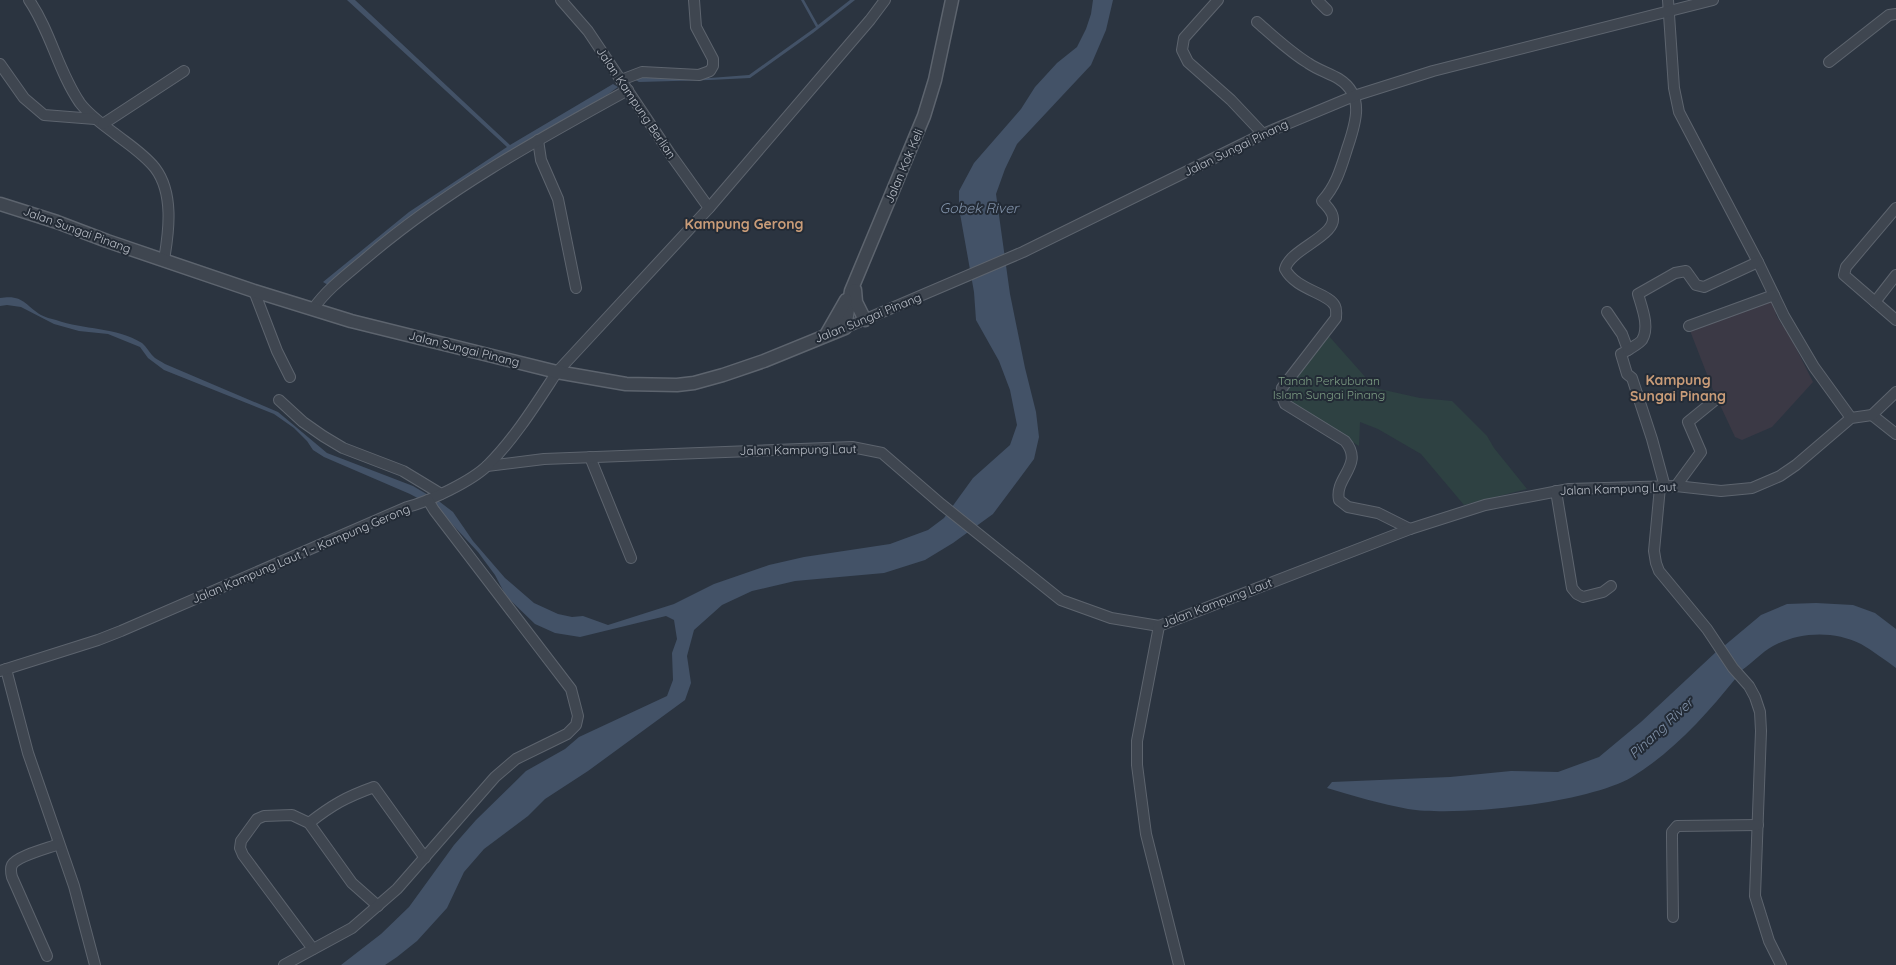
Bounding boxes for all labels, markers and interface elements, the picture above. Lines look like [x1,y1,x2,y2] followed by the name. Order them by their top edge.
[594,44,679,161] street label: Jalan Kampung Berlian
[1181,116,1290,179] street label: Jalan Sungai Pinang
[881,126,926,205] street label: Jalan Kok Keli
[940,199,1020,217] water label: Gobek River
[21,203,133,256] street label: Jalan Sungai Pinang
[685,215,803,233] district label: Kampung Gerong
[812,289,923,346] street label: Jalan Sungai Pinang
[407,327,521,370] street label: Jalan Sungai Pinang
[1630,371,1726,405] district label: Kampung Sungai Pinang
[1273,373,1385,402] park label: Tanah Perkuburan Islam Sungai Pinang
[739,441,857,458] street label: Jalan Kampung Laut
[1559,479,1677,498] street label: Jalan Kampung Laut
[190,501,412,606] street label: Jalan Kampung Laut 1 - Kampung Gerong
[1160,575,1274,630] street label: Jalan Kampung Laut
[1625,693,1698,762] water label: Pinang River

